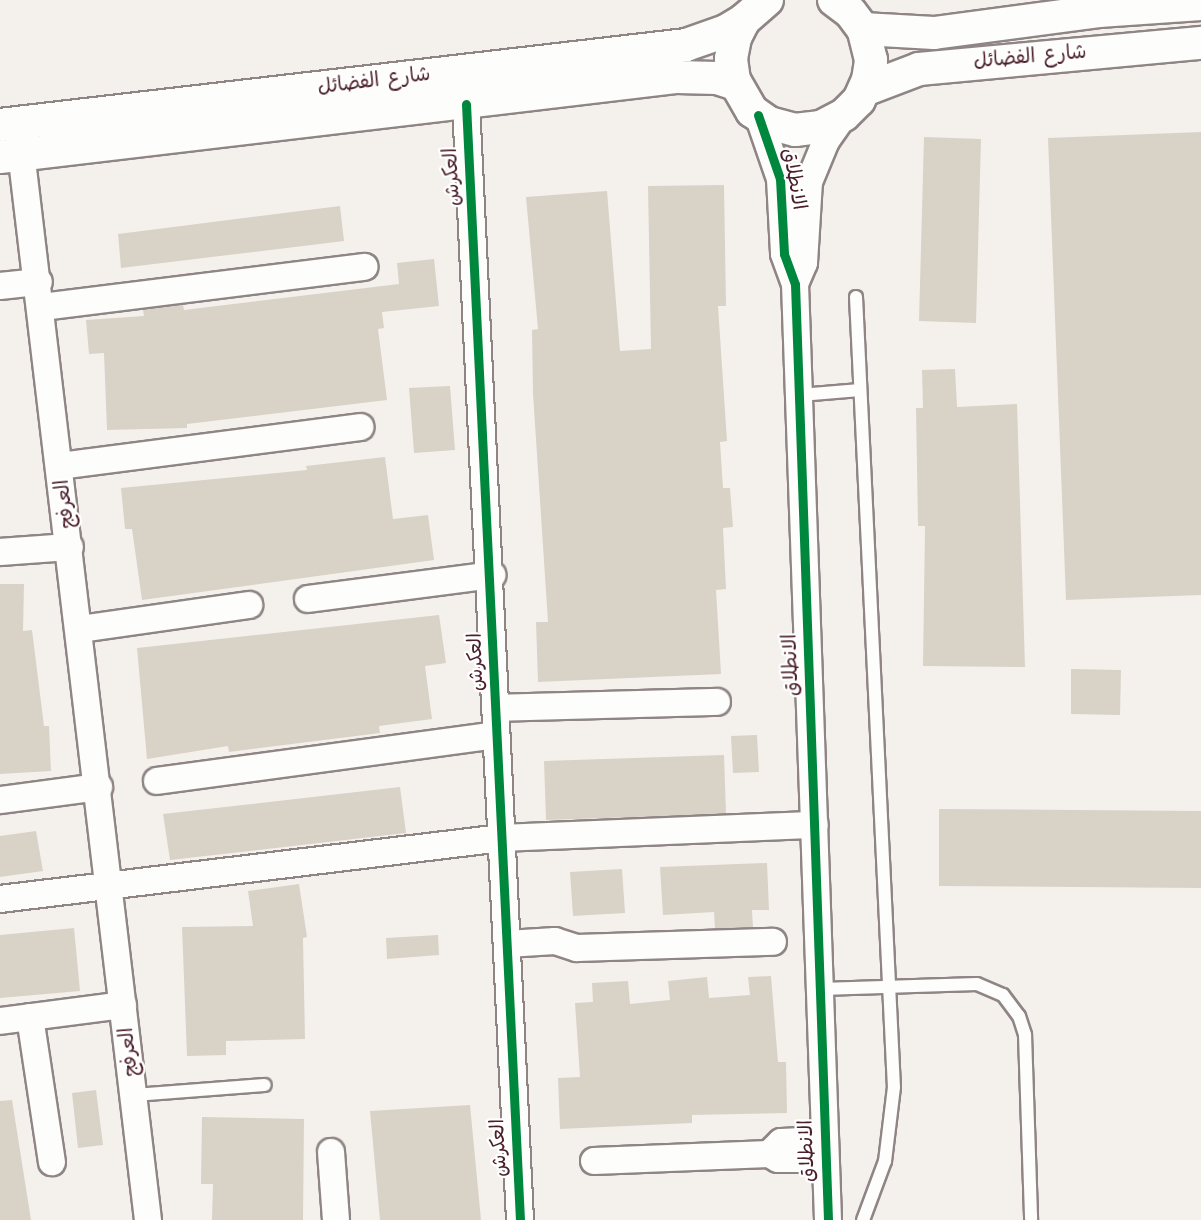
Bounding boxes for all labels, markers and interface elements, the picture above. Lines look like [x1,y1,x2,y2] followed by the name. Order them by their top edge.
[972,40,1088,74] street label: شارع الفضائل
[316,62,432,100] street label: شارع الفضائل
[777,146,811,212] street label: الانطلاق
[438,147,466,207] street label: العكرش
[50,478,80,530] street label: العرفج
[463,632,489,692] street label: العكرش
[778,633,804,697] street label: الانطلاق
[114,1026,144,1078] street label: العرفج
[485,1118,513,1178] street label: العكرش
[794,1119,820,1183] street label: الانطلاق

